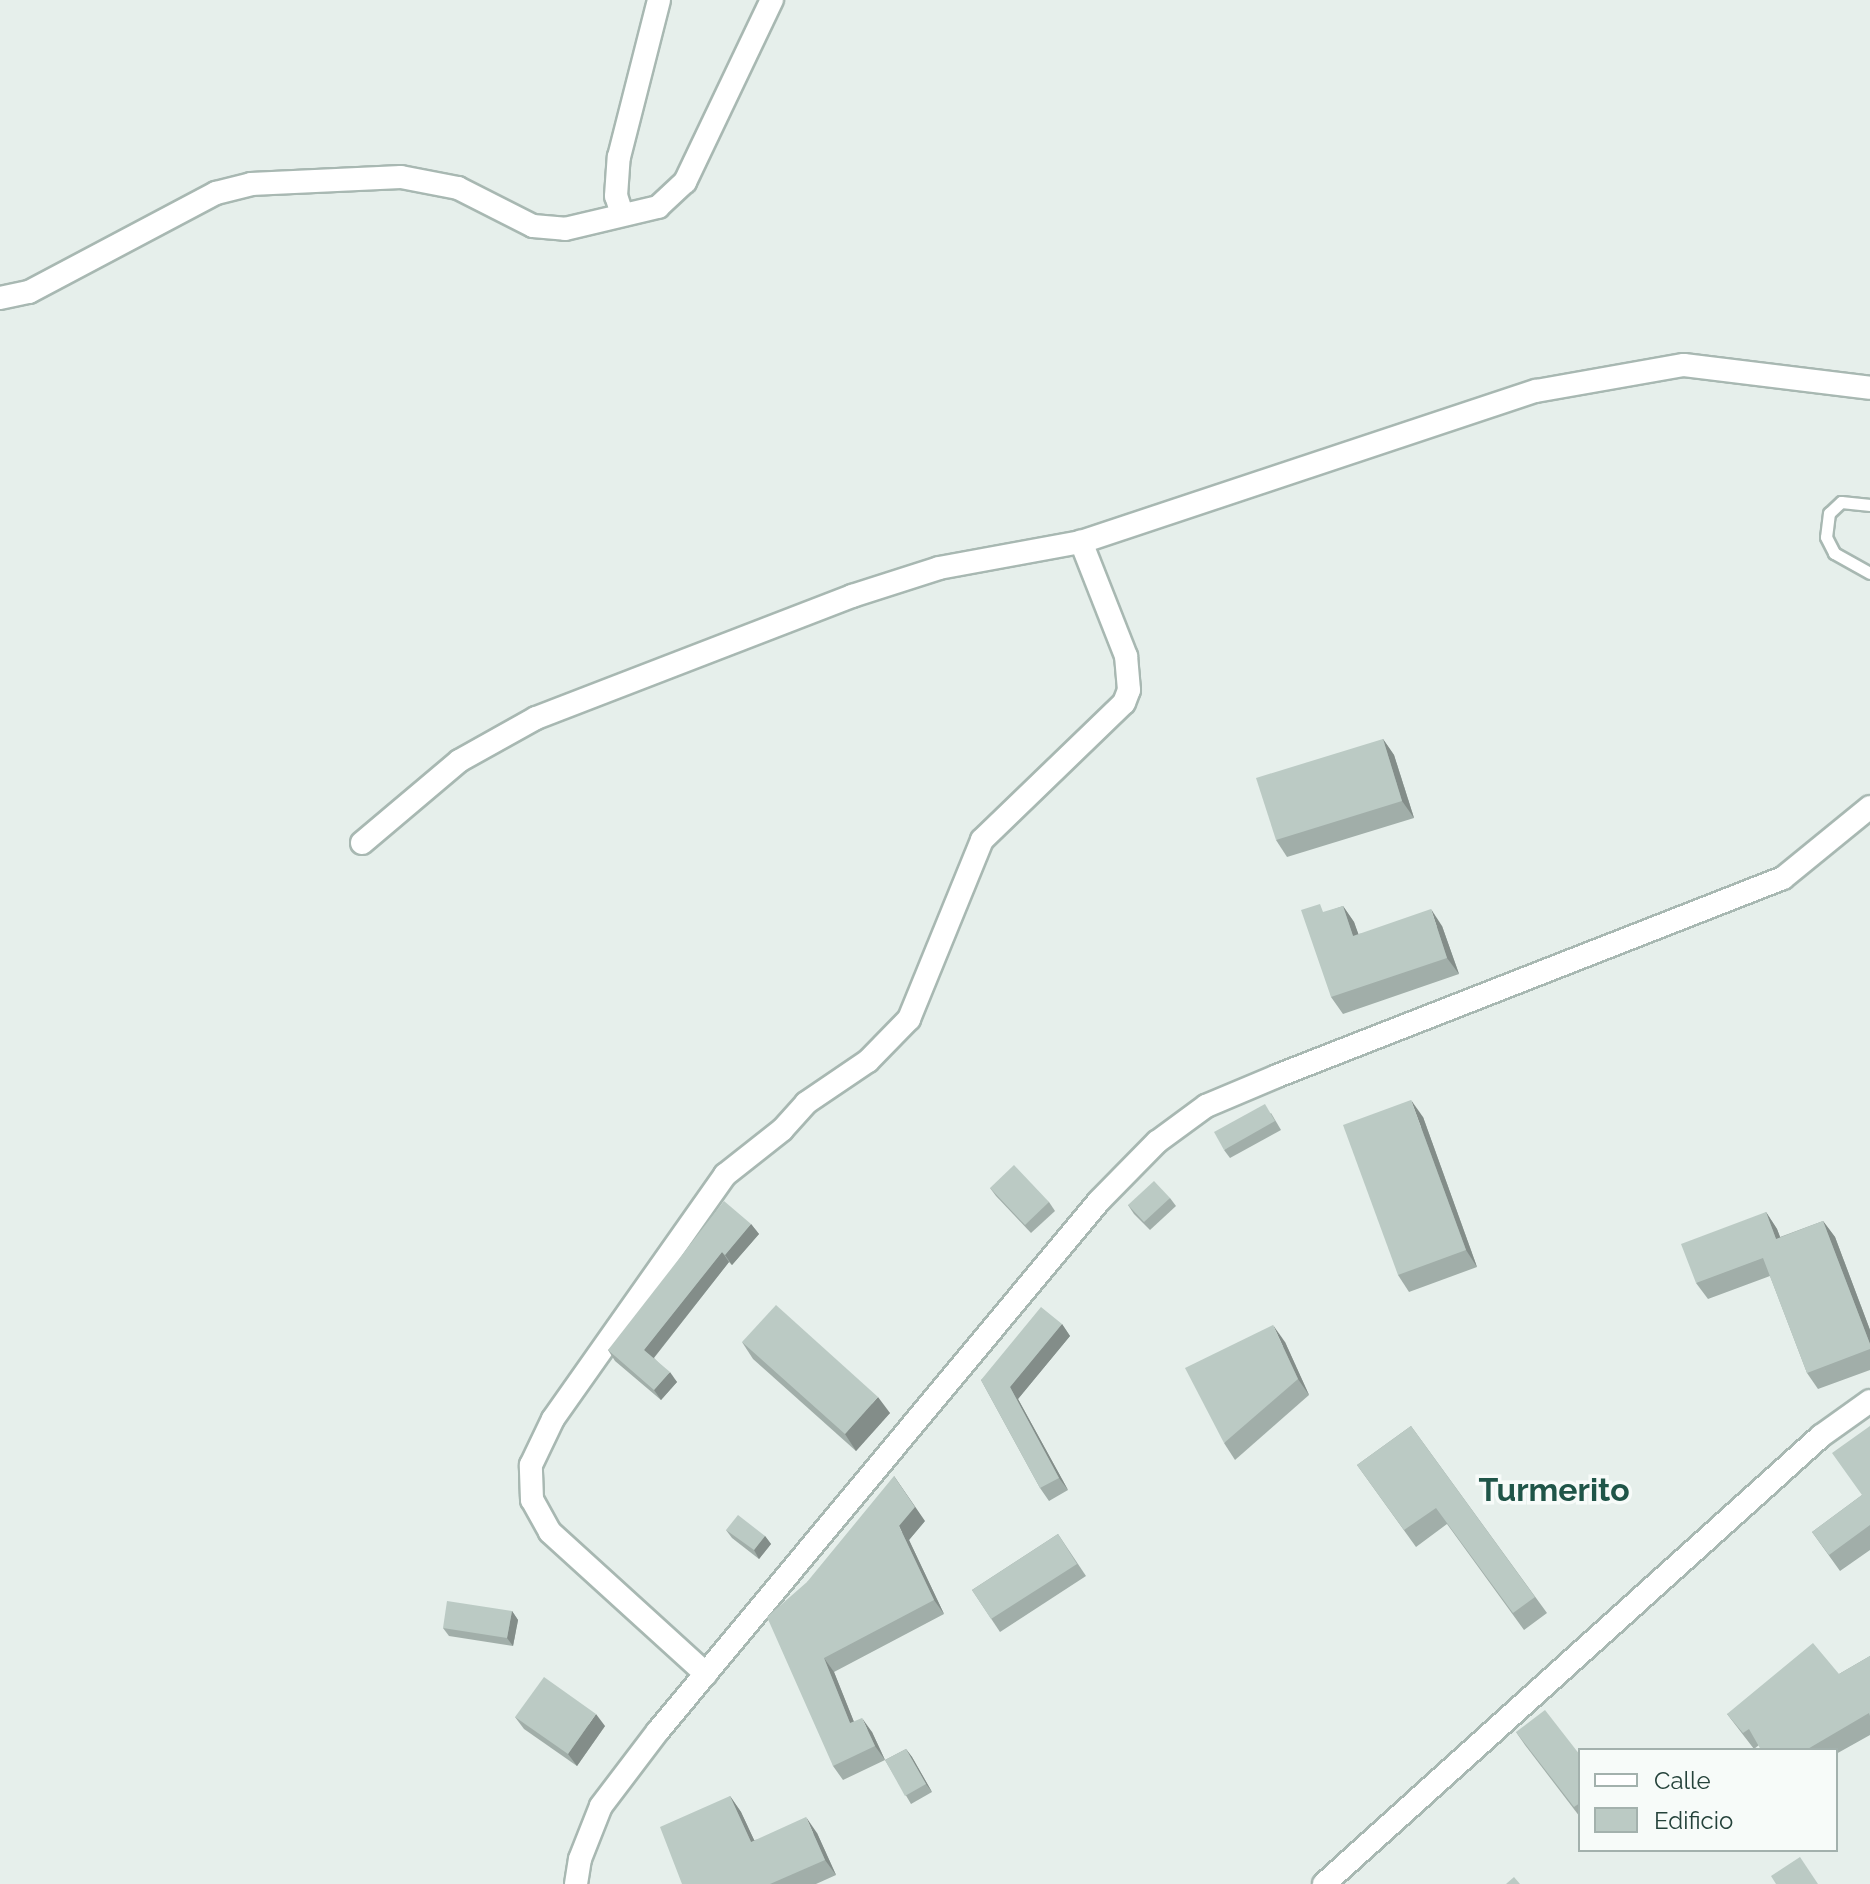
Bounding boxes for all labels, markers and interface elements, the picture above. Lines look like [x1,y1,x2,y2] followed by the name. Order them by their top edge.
[1478,1471,1630,1509] district label: Turmerito
[1578,1748,1838,1852] legend
[1654,1766,1711,1795] text: Calle
[1654,1806,1733,1835] text: Edificio

